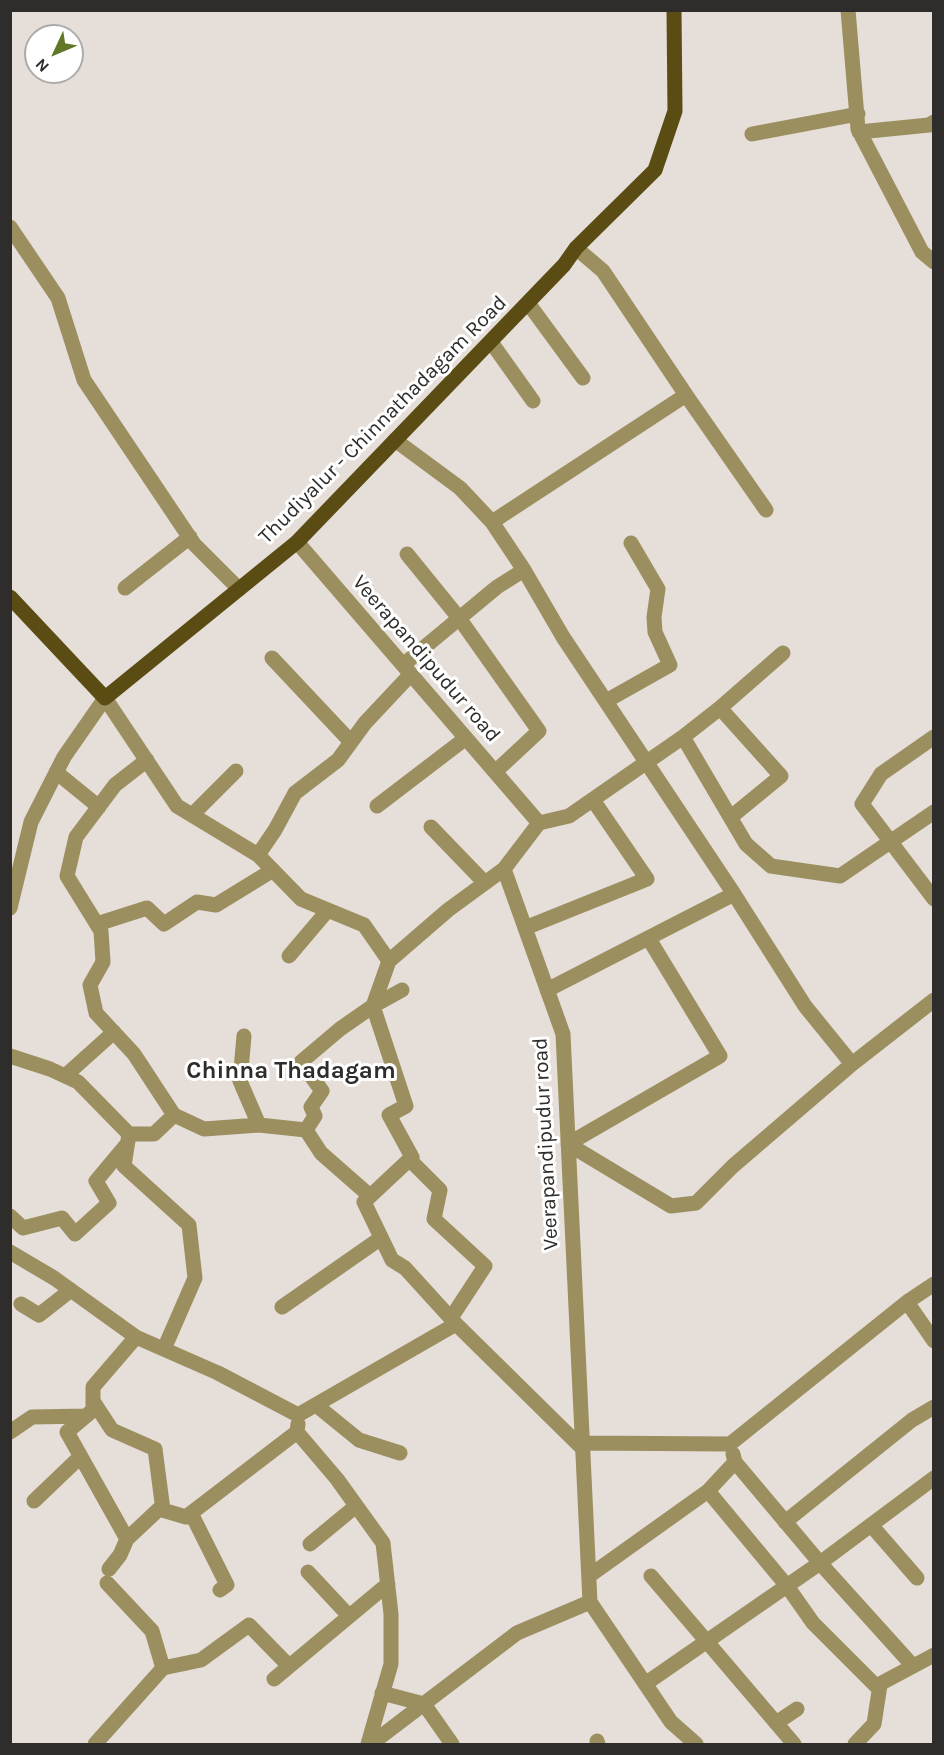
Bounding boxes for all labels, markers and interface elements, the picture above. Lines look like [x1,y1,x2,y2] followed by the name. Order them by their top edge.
[24,24,84,84] north arrow
[31,55,53,76] text: N
[254,291,512,549] street label: Thudiyalur - Chinnathadagam Road
[347,570,505,748] street label: Veerapandipudur road
[528,1037,564,1251] street label: Veerapandipudur road
[186,1057,396,1085] district label: Chinna Thadagam

